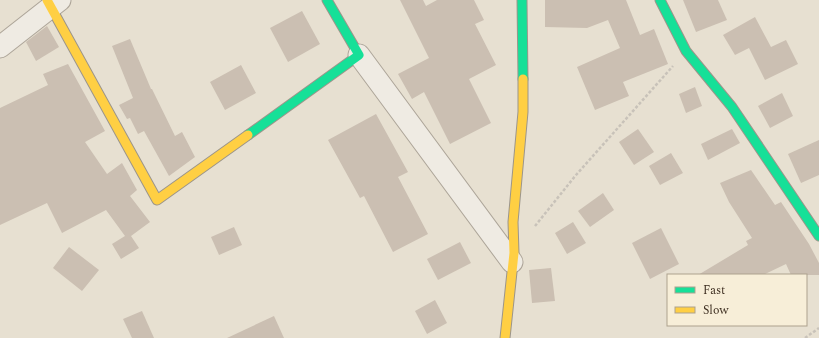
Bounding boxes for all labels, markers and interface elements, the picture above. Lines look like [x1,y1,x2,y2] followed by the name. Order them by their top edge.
[667,274,807,326] legend
[703,281,725,300] text: Fast
[703,301,729,320] text: Slow

